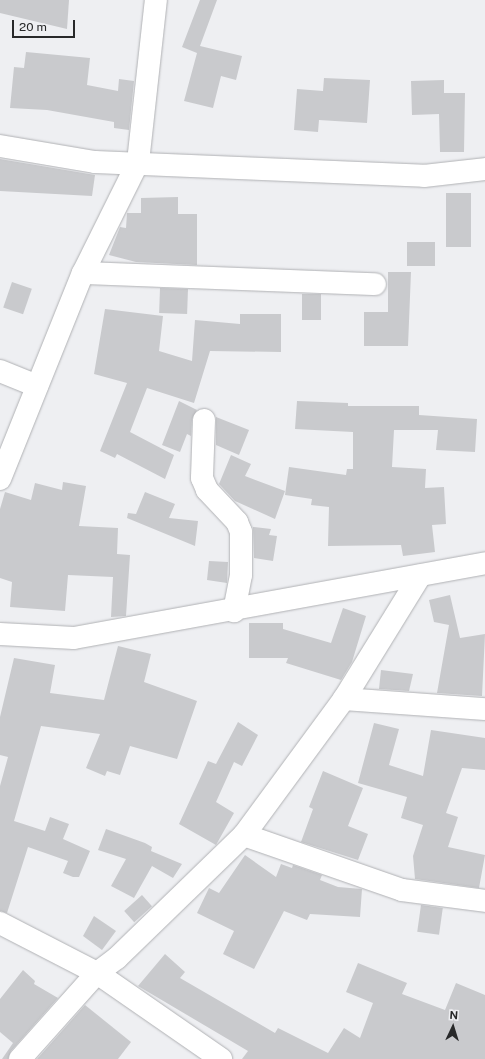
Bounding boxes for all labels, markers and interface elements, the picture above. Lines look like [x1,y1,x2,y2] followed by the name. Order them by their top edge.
[14,12,77,38] scale bar
[19,20,47,34] text: 20 m
[433,1007,473,1047] north arrow
[449,1009,459,1021] text: N

